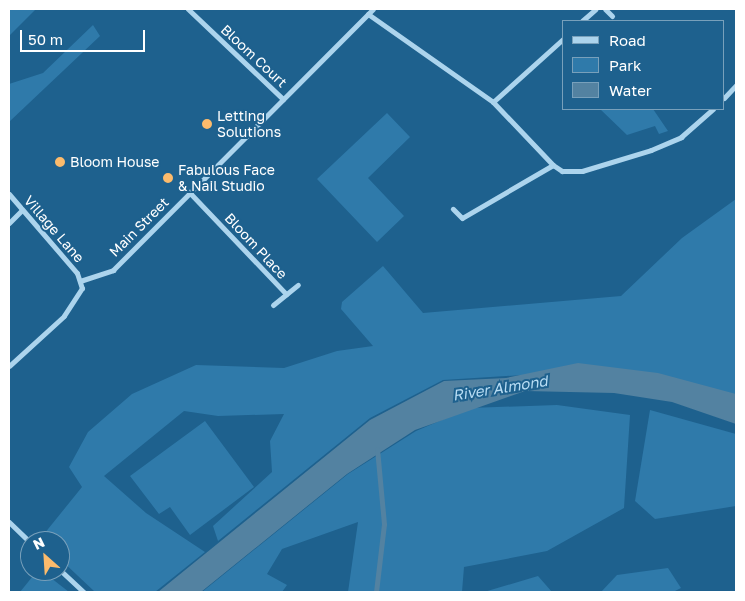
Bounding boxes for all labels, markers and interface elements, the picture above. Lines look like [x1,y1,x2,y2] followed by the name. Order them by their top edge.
[22,20,148,52] scale bar
[562,20,725,110] legend
[218,21,290,91] street label: Bloom Court
[28,30,63,48] text: 50 m
[609,31,646,49] text: Road
[609,56,641,74] text: Park
[609,81,652,99] text: Water
[217,108,281,140] place label: Letting Solutions
[201,118,213,130] marker: Letting Solutions
[70,154,159,170] place label: Bloom House
[54,156,66,168] marker: Bloom House
[178,162,275,194] place label: Fabulous Face & Nail Studio
[162,172,174,184] marker: Fabulous Face & Nail Studio
[20,192,88,266] street label: Village Lane
[106,194,172,260] street label: Main Street
[221,210,291,282] street label: Bloom Place
[451,372,549,404] water label: River Almond
[20,531,70,581] north arrow
[30,533,47,553] text: N

